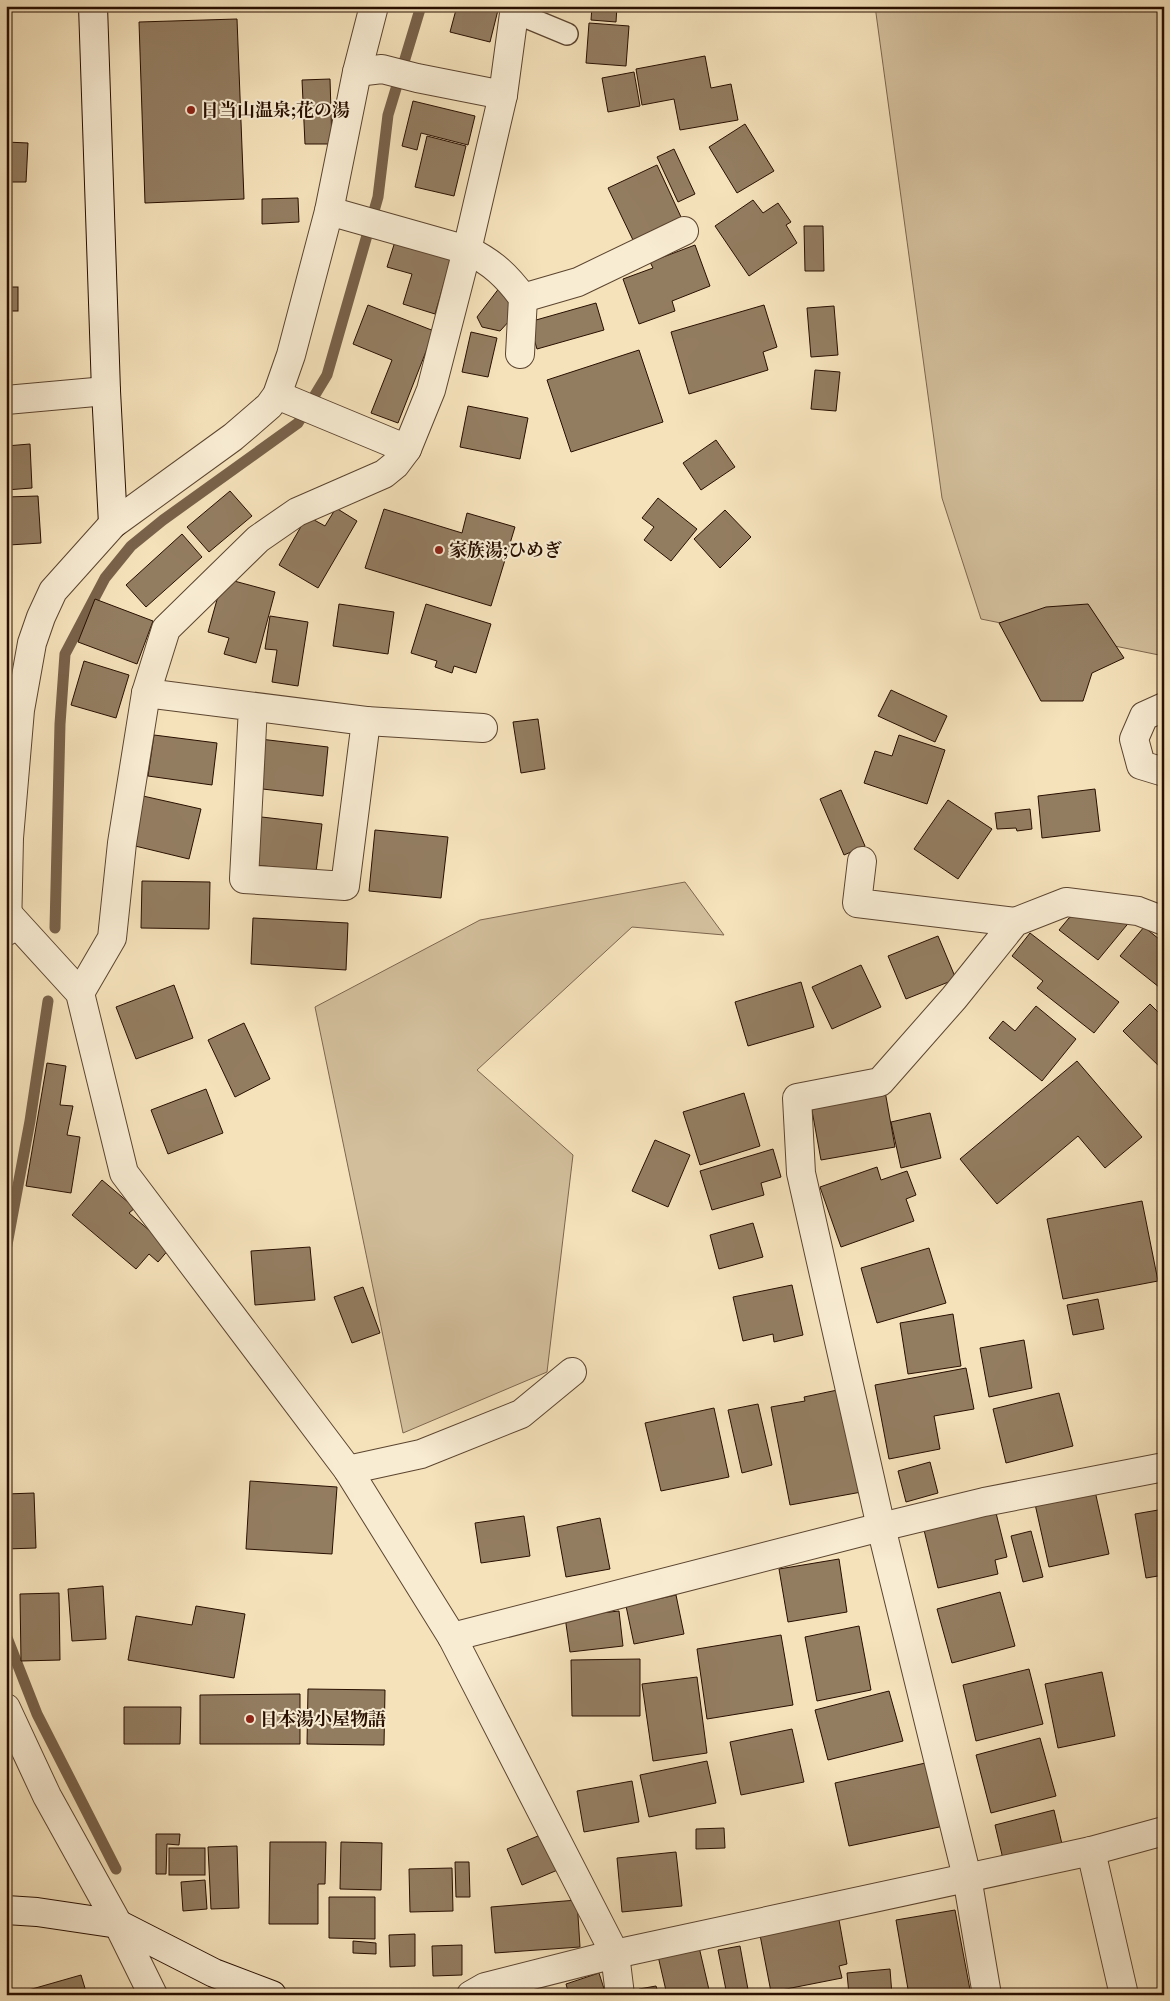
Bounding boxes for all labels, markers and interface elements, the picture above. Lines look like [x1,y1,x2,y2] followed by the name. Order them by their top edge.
[201,100,350,120] place label: 日当山温泉;花の湯
[185,104,197,116] marker: 日当山温泉;花の湯
[449,540,562,560] place label: 家族湯;ひめぎ
[433,544,445,556] marker: 家族湯;ひめぎ
[260,1709,386,1729] place label: 日本湯小屋物語
[244,1713,256,1725] marker: 日本湯小屋物語

